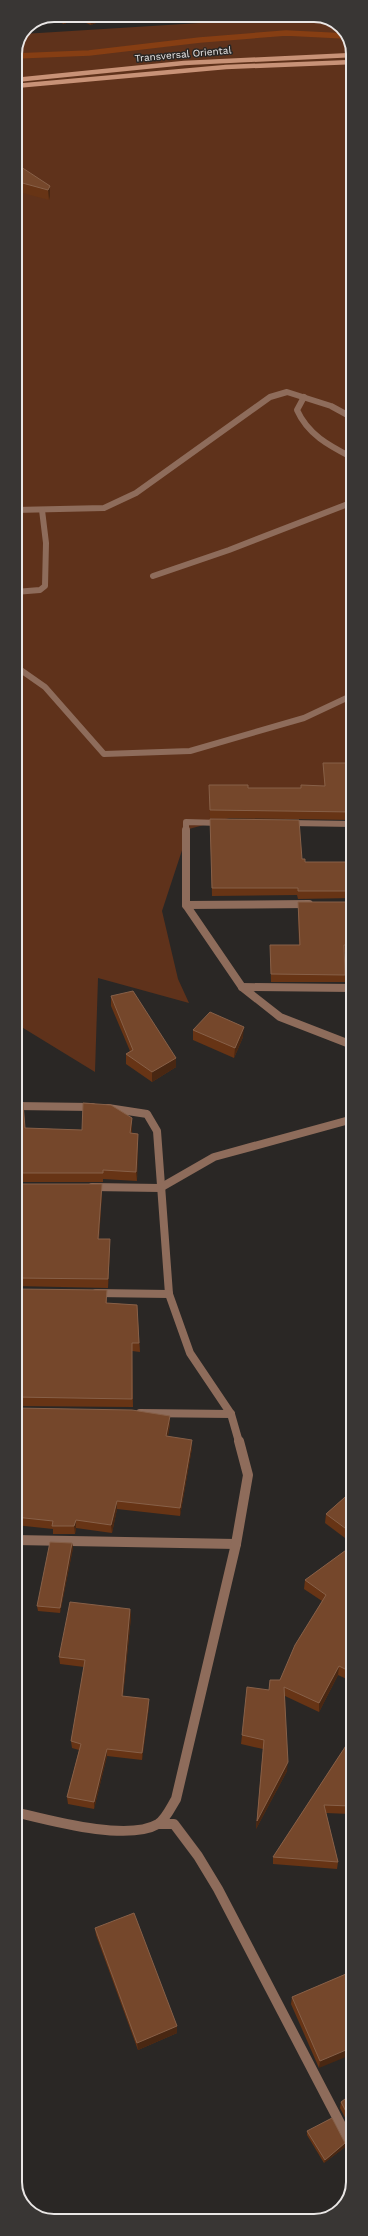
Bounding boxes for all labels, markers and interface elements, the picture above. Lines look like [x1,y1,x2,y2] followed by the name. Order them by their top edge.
[134,44,232,64] street label: Transversal Oriental

